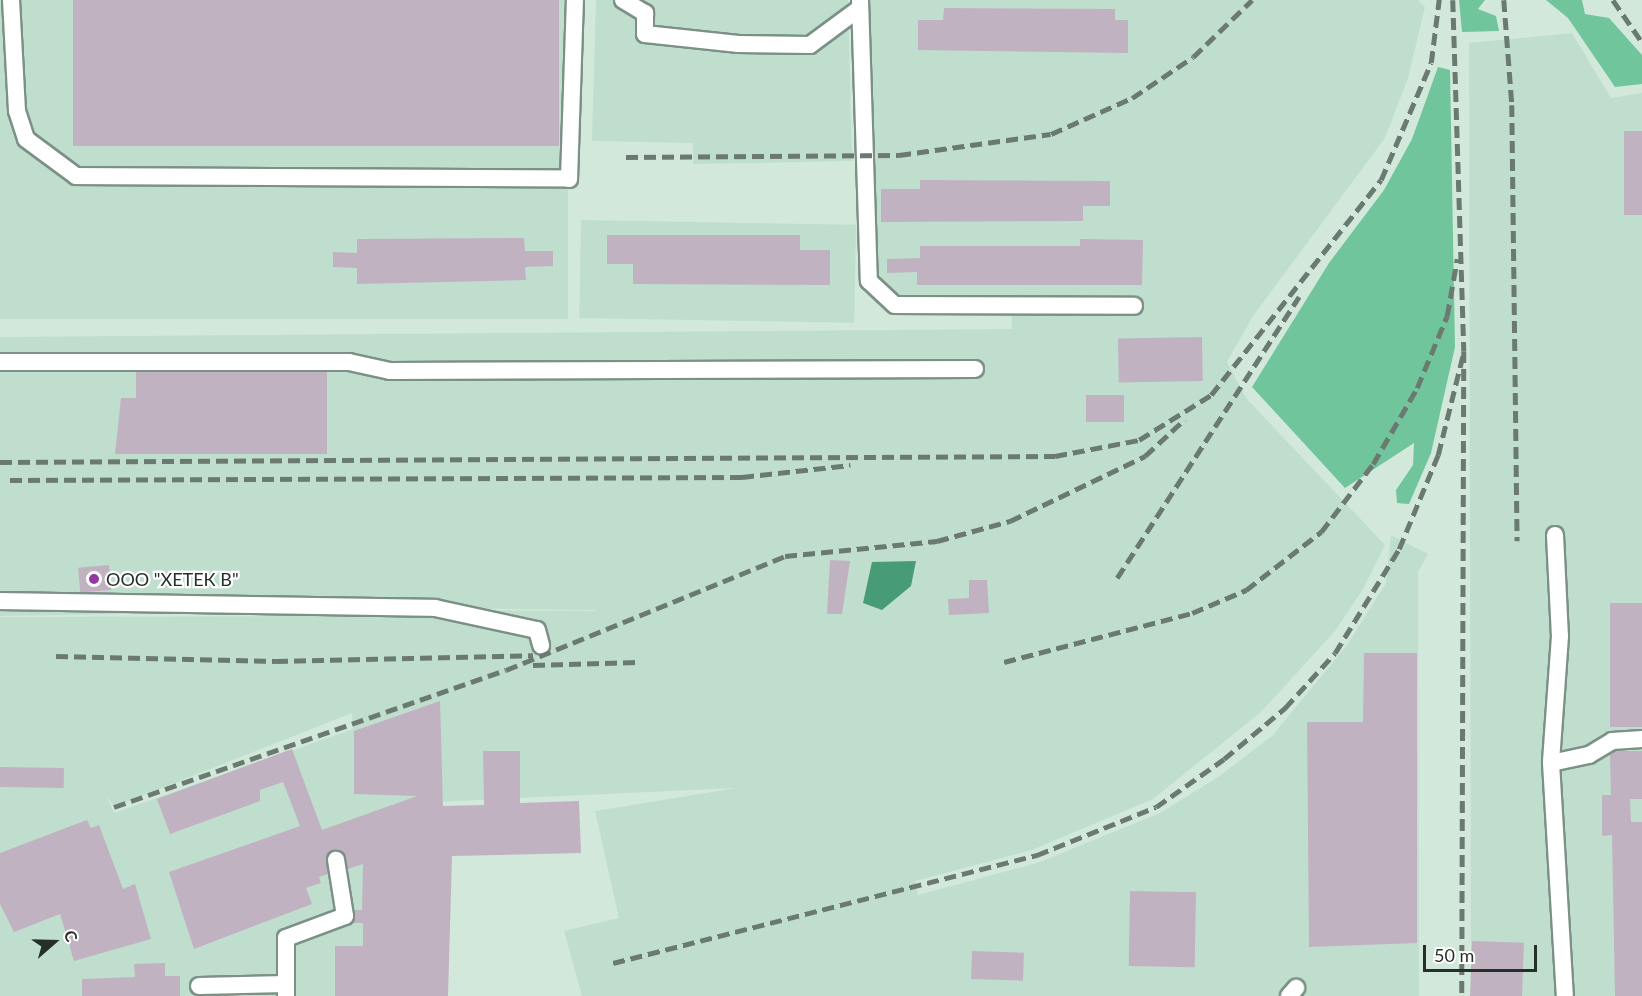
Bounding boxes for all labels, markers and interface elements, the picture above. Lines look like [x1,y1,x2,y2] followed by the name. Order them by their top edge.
[106,568,239,590] place label: ООО "ХЕТЕК В"
[87,572,101,586] marker: ООО "ХЕТЕК В"
[24,912,84,972] north arrow
[61,927,82,944] text: С
[1426,933,1540,971] scale bar
[1434,944,1474,966] text: 50 m

